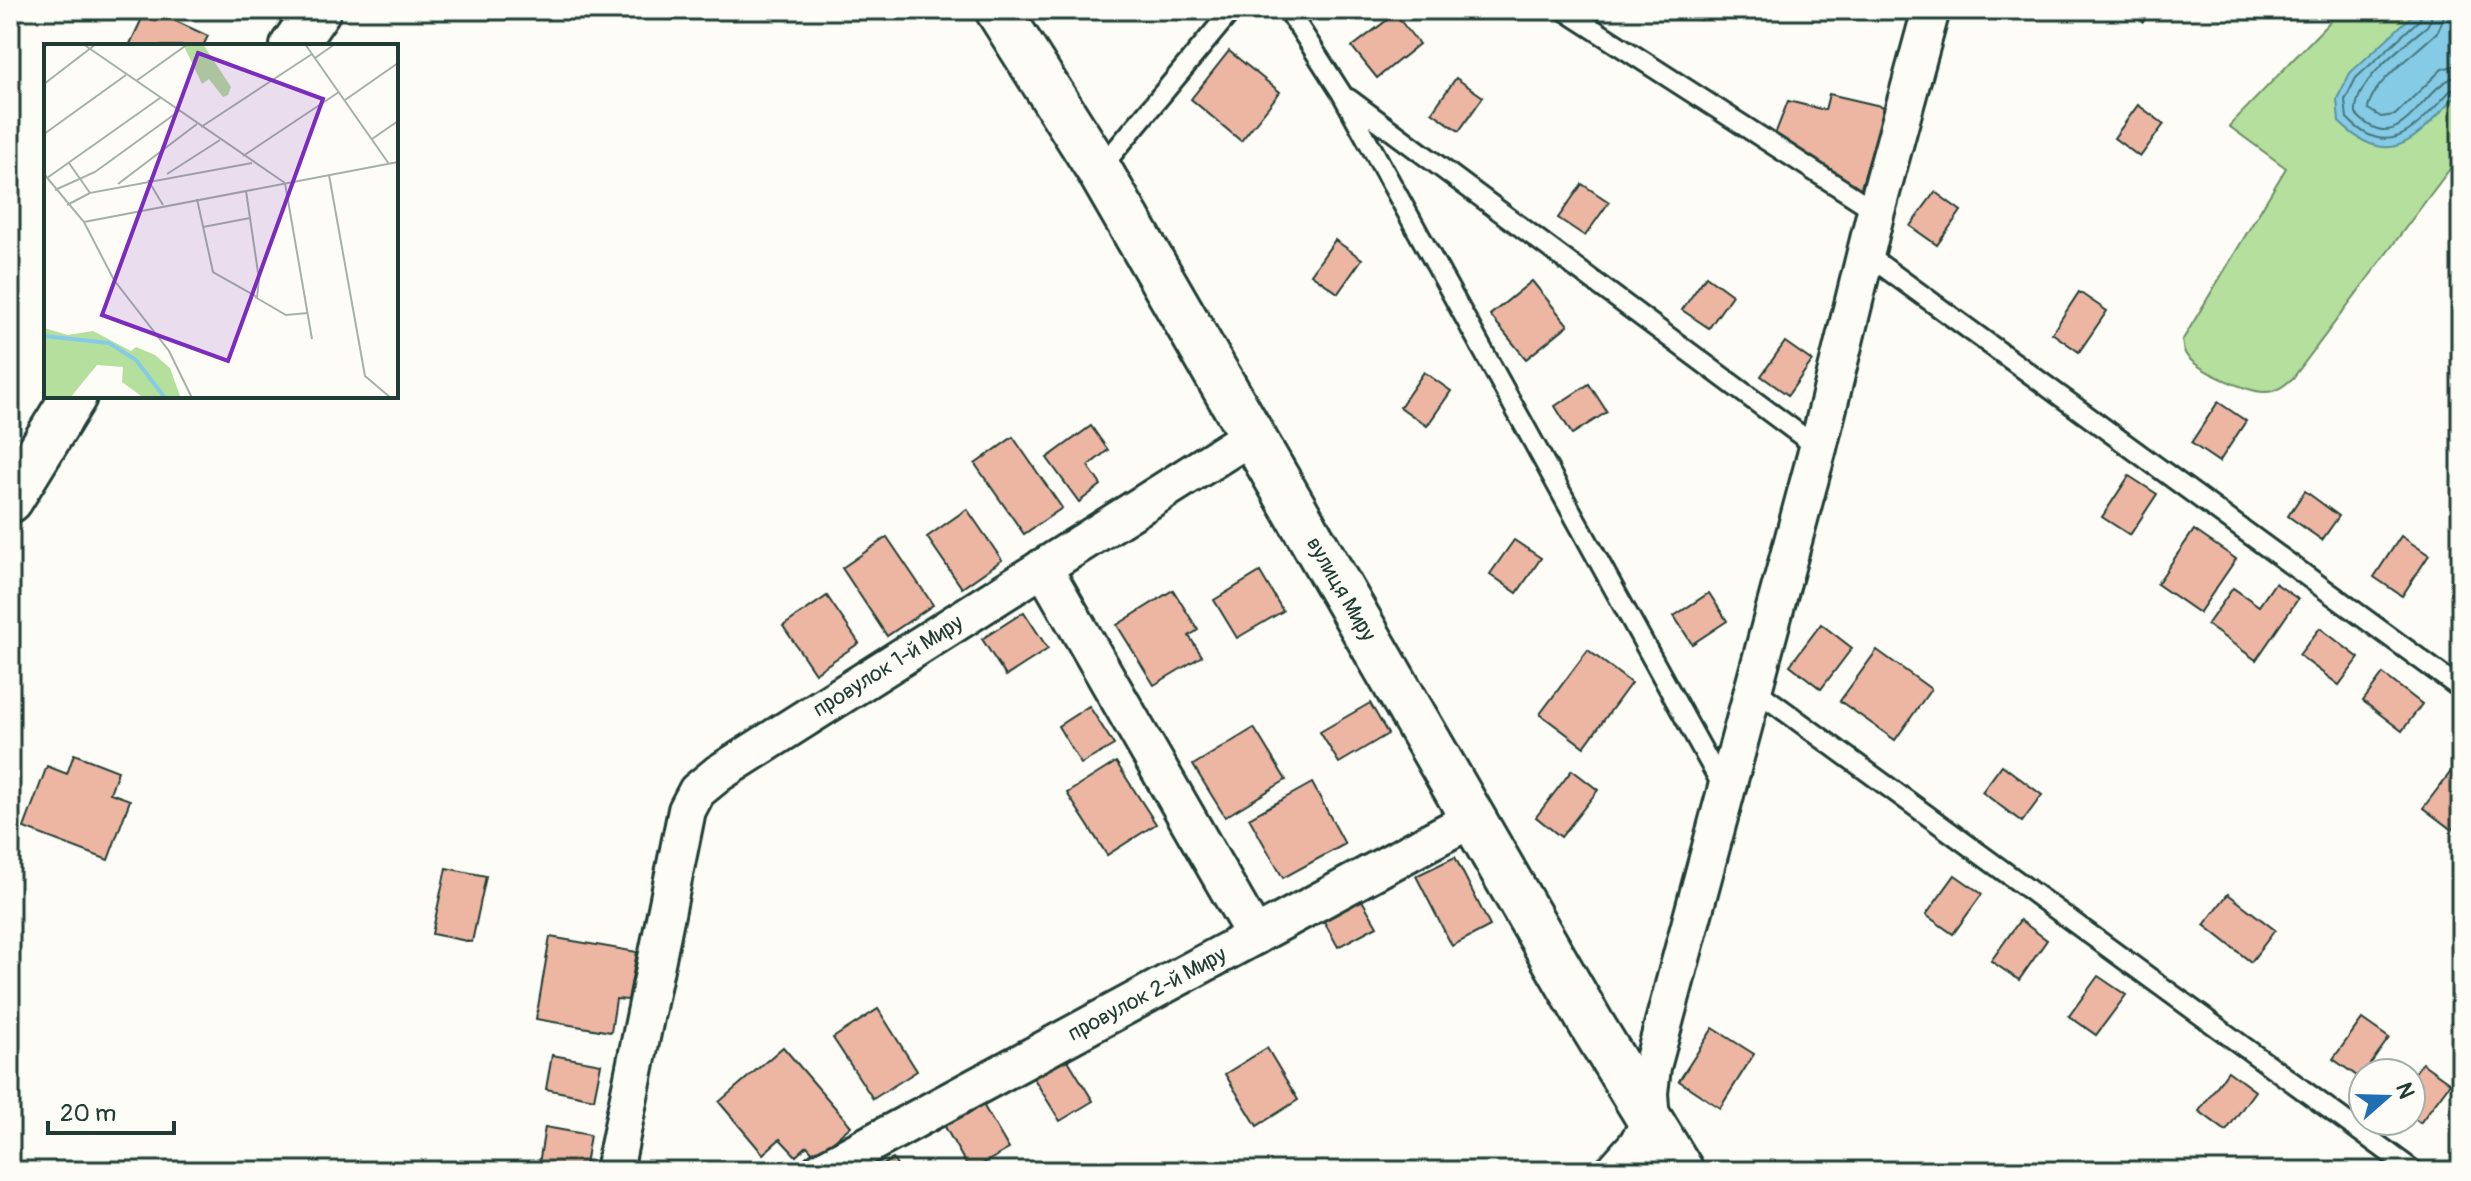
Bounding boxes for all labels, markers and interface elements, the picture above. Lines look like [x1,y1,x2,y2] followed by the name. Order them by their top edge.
[44,44,398,398] inset map
[1300,532,1382,646] street label: вулиця Миру
[808,609,968,723] street label: провулок 1-й Миру
[1063,940,1231,1048] street label: провулок 2-й Миру
[2347,1057,2427,1137] north arrow
[2389,1079,2421,1102] text: N
[48,1085,174,1135] scale bar
[60,1099,116,1128] text: 20 m

